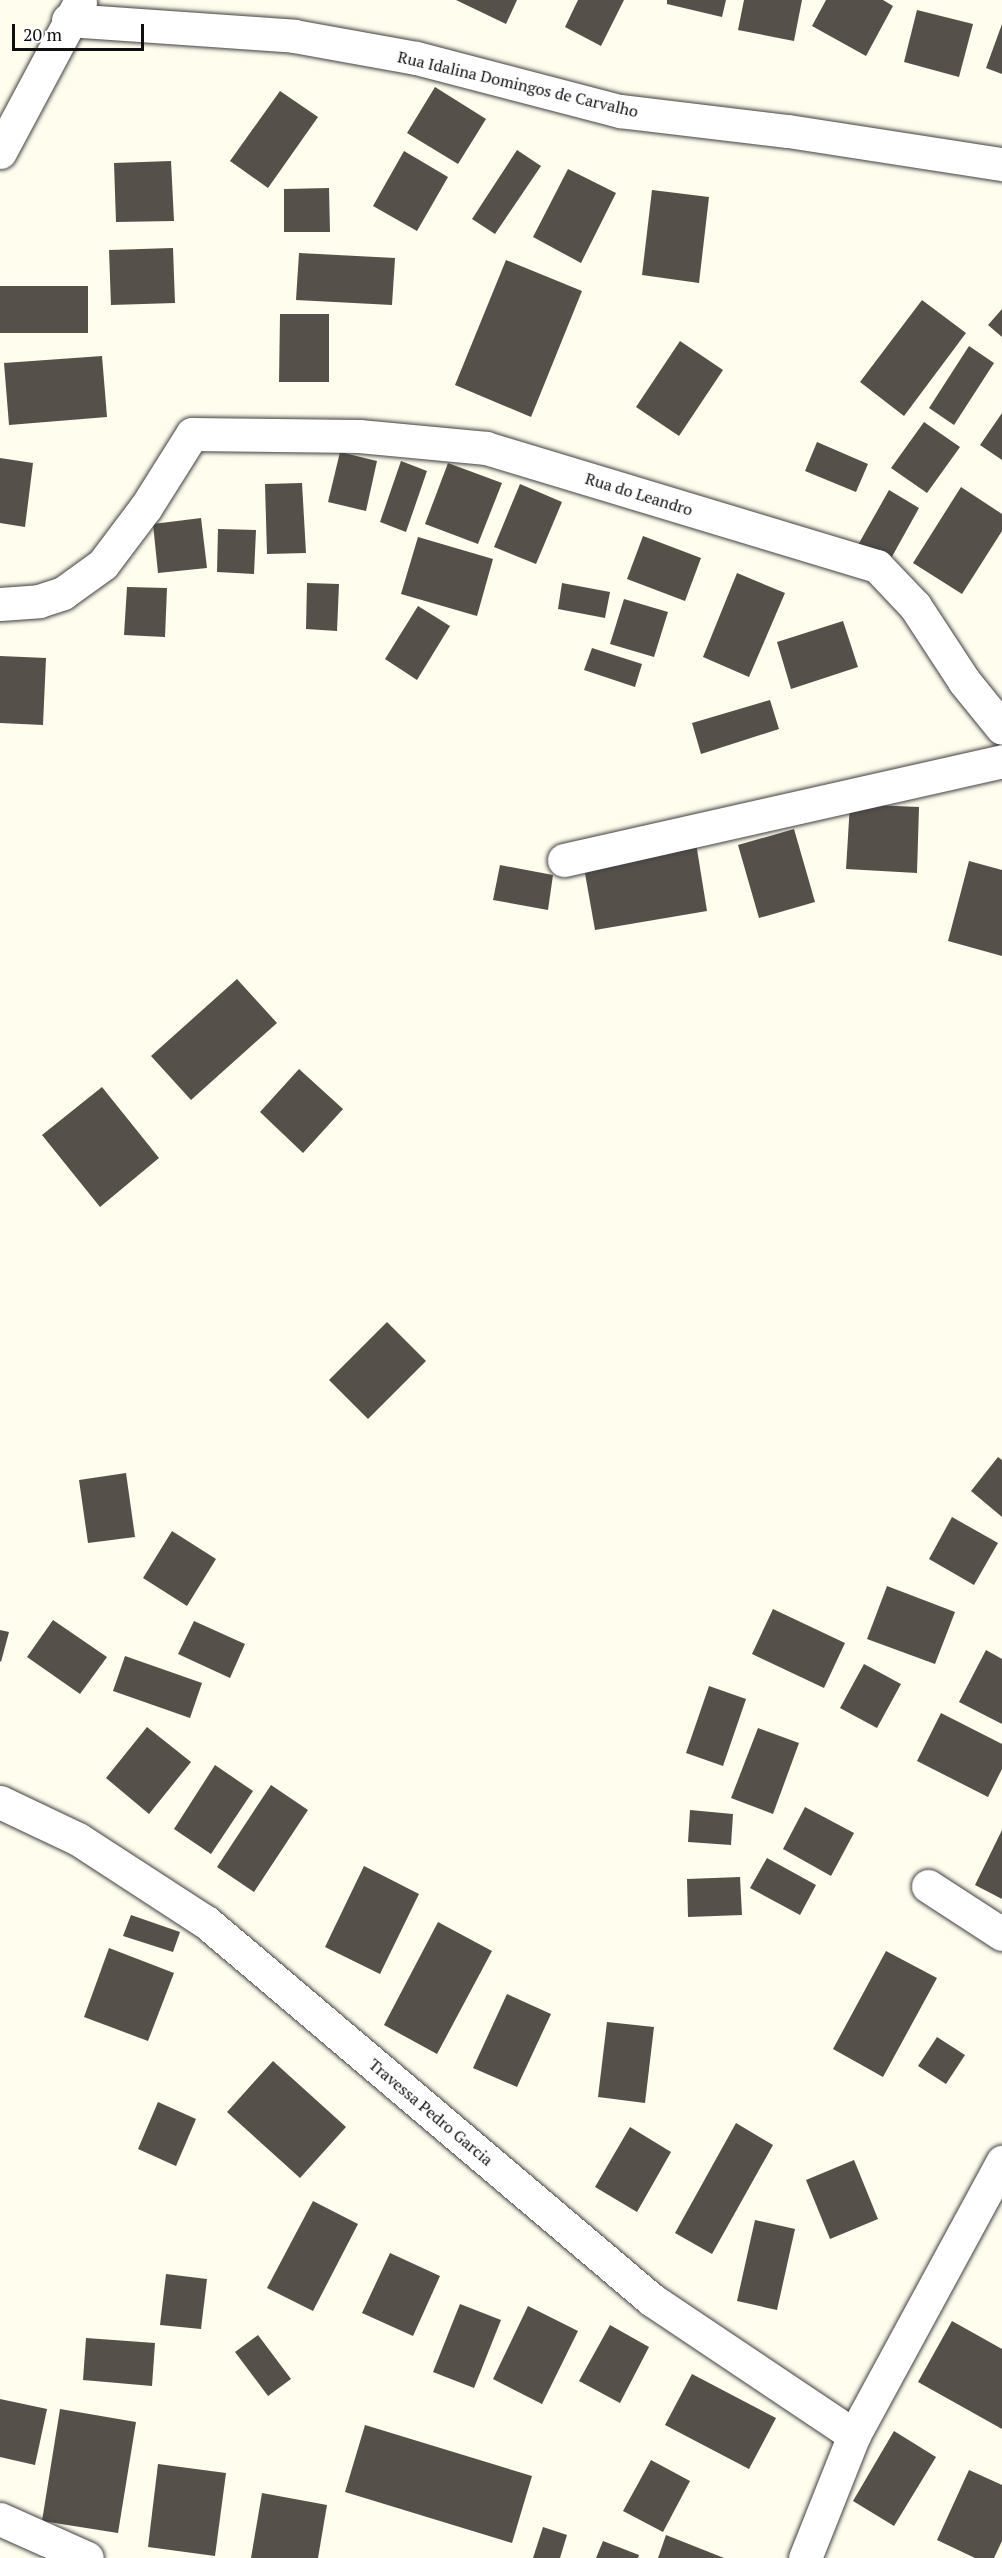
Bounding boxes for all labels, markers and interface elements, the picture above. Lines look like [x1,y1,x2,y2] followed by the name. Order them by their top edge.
[15,12,147,50] scale bar
[23,22,62,46] text: 20 m
[396,47,640,121] street label: Rua Idalina Domingos de Carvalho
[583,469,695,519] street label: Rua do Leandro
[365,2055,497,2169] street label: Travessa Pedro Garcia

